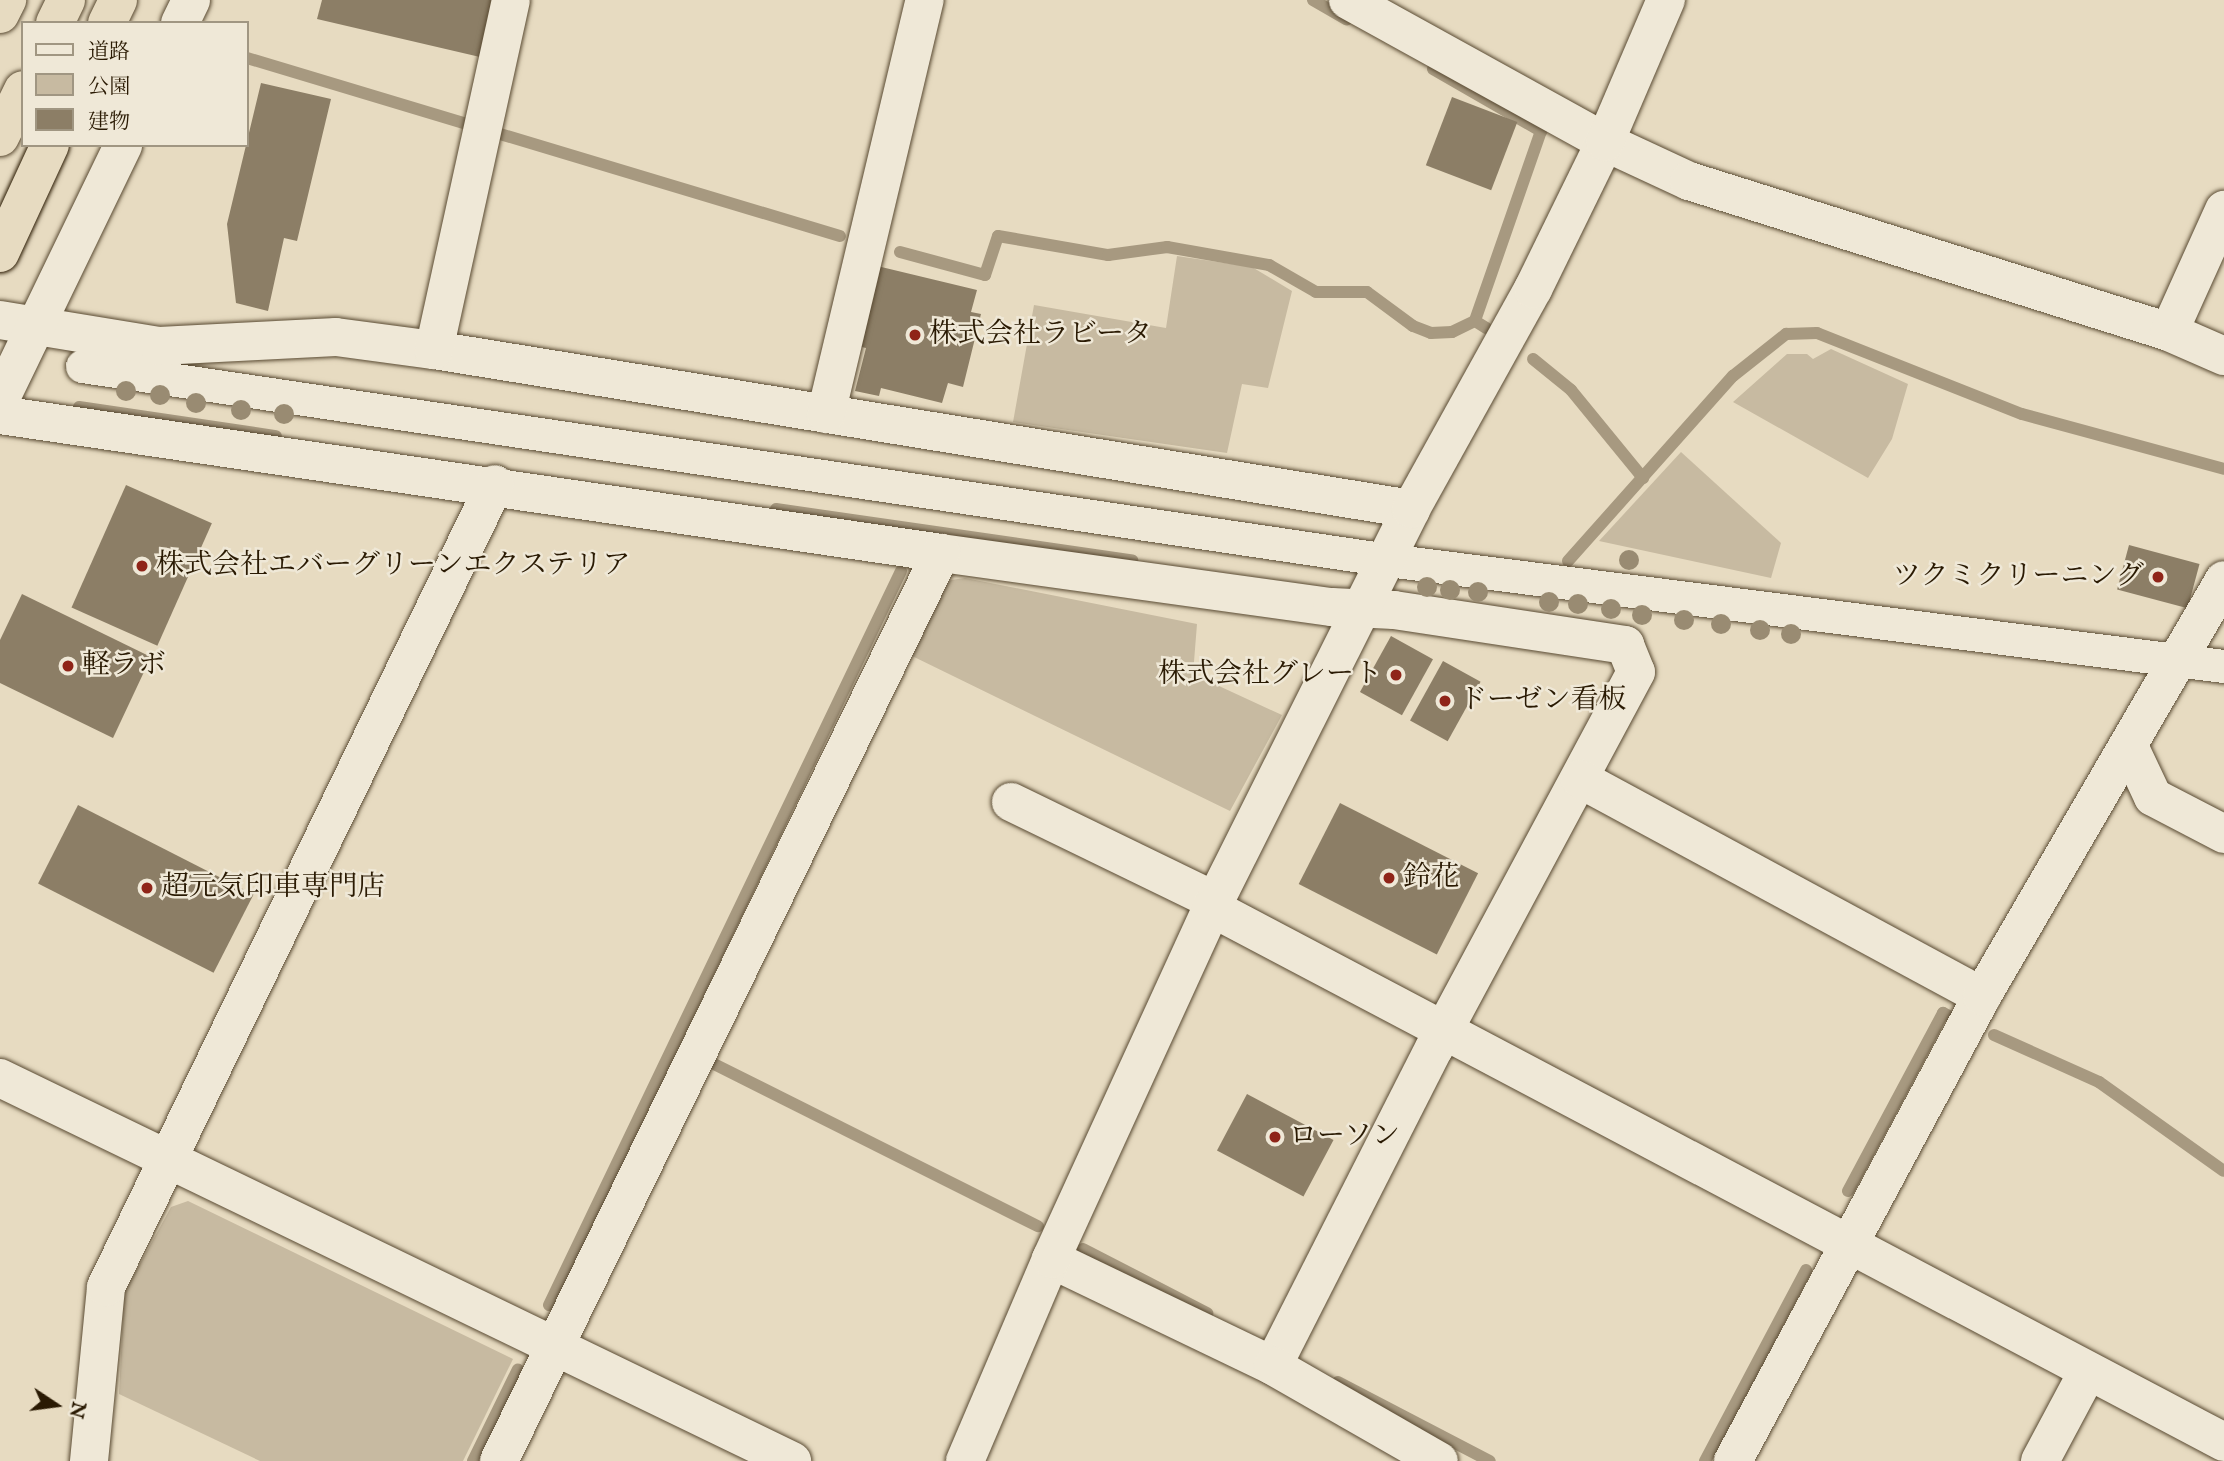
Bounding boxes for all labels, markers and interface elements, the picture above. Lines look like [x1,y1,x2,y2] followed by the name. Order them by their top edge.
[21,21,248,147] legend
[88,39,130,66] text: 道路
[88,74,130,101] text: 公園
[88,109,130,136] text: 建物
[929,318,1152,352] place label: 株式会社ラビータ
[907,327,923,343] marker: 株式会社ラビータ
[156,549,632,583] place label: 株式会社エバーグリーンエクステリア
[134,558,150,574] marker: 株式会社エバーグリーンエクステリア
[1892,560,2144,594] place label: ツクミクリーニング
[2150,569,2166,585] marker: ツクミクリーニング
[82,649,166,683] place label: 軽ラボ
[60,658,76,674] marker: 軽ラボ
[1158,658,1382,692] place label: 株式会社グレート
[1388,667,1404,683] marker: 株式会社グレート
[1459,684,1627,718] place label: ドーゼン看板
[1437,693,1453,709] marker: ドーゼン看板
[1403,861,1459,895] place label: 鈴花
[1381,870,1397,886] marker: 鈴花
[161,871,385,905] place label: 超元気印車専門店
[139,880,155,896] marker: 超元気印車専門店
[1289,1120,1401,1154] place label: ローソン
[1267,1129,1283,1145] marker: ローソン
[21,1370,91,1440] north arrow
[63,1399,90,1420] text: N

